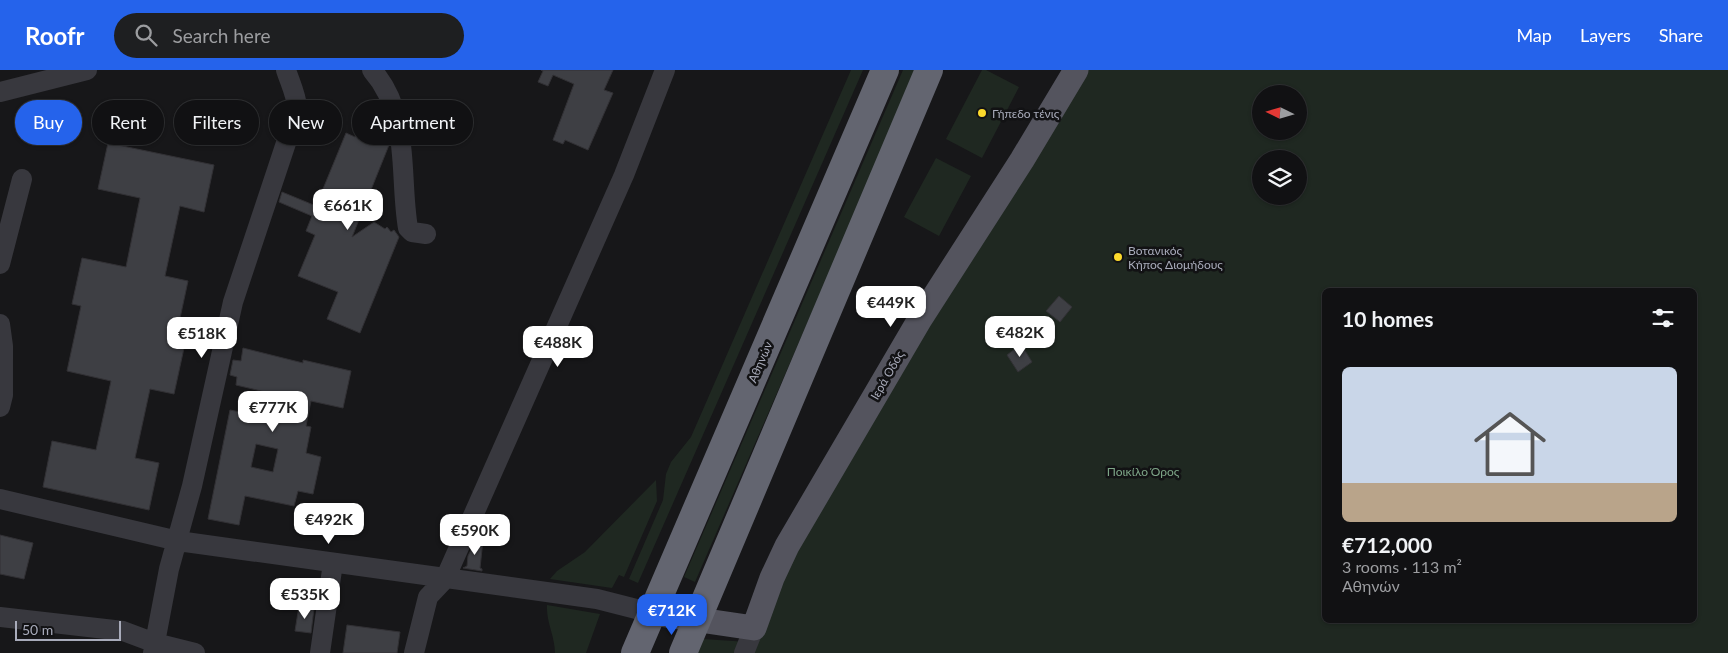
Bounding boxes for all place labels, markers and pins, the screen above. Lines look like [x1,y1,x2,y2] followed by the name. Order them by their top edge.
[992,106,1060,121] place label: Γήπεδο τένις
[976,107,988,119] marker: Γήπεδο τένις
[313,189,383,231] pin: €661K
[1128,243,1223,272] place label: Βοτανικός Κήπος Διομήδους
[1112,251,1124,263] marker: Βοτανικός Κήπος Διομήδους
[856,286,926,328] pin: €449K
[167,316,237,359] pin: €518K
[985,316,1055,358] pin: €482K
[523,326,593,368] pin: €488K
[238,390,308,433] pin: €777K
[294,502,364,545] pin: €492K
[440,514,510,556] pin: €590K
[270,578,340,620] pin: €535K
[637,594,707,636] pin: €712K

